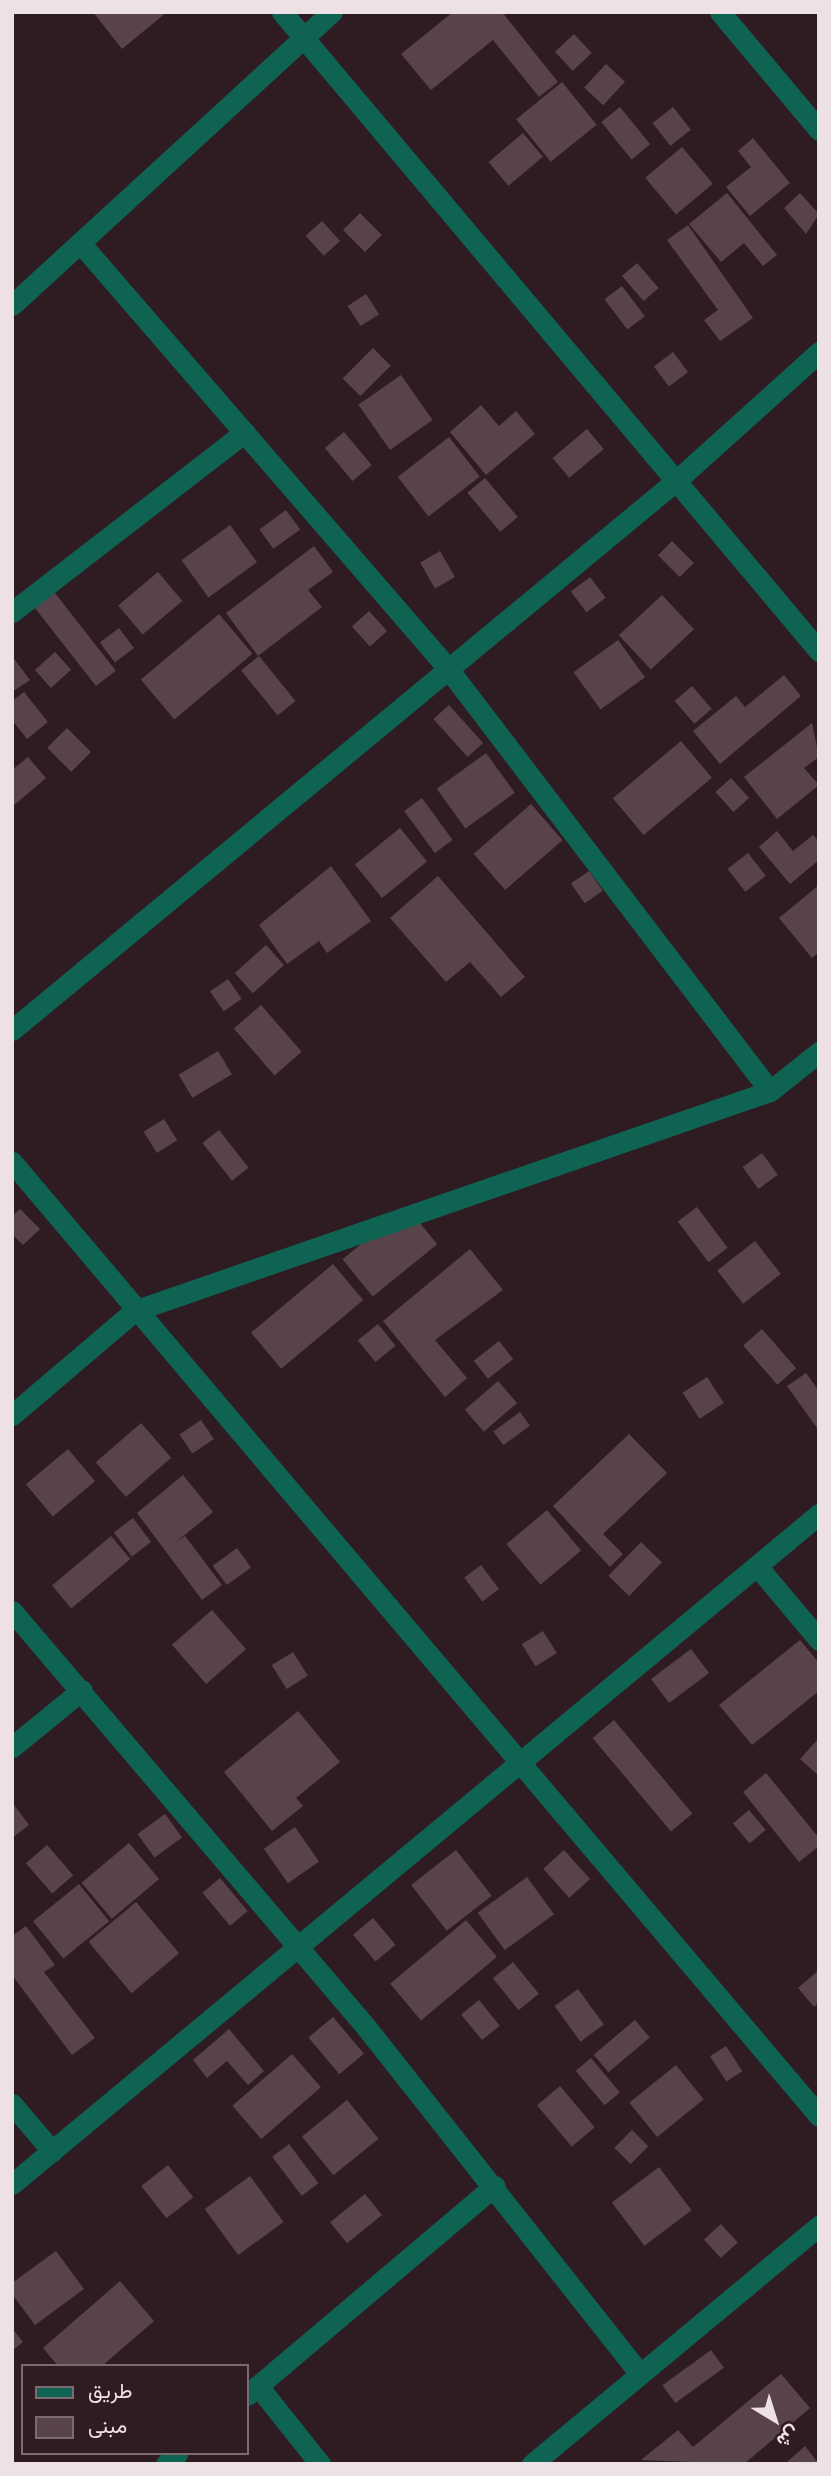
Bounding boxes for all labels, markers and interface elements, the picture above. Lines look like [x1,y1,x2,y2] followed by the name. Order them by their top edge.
[21,2364,248,2455] legend
[88,2377,133,2404] text: طريق
[740,2385,810,2455] north arrow
[88,2412,127,2439] text: مبنى
[772,2420,805,2454] text: ش

